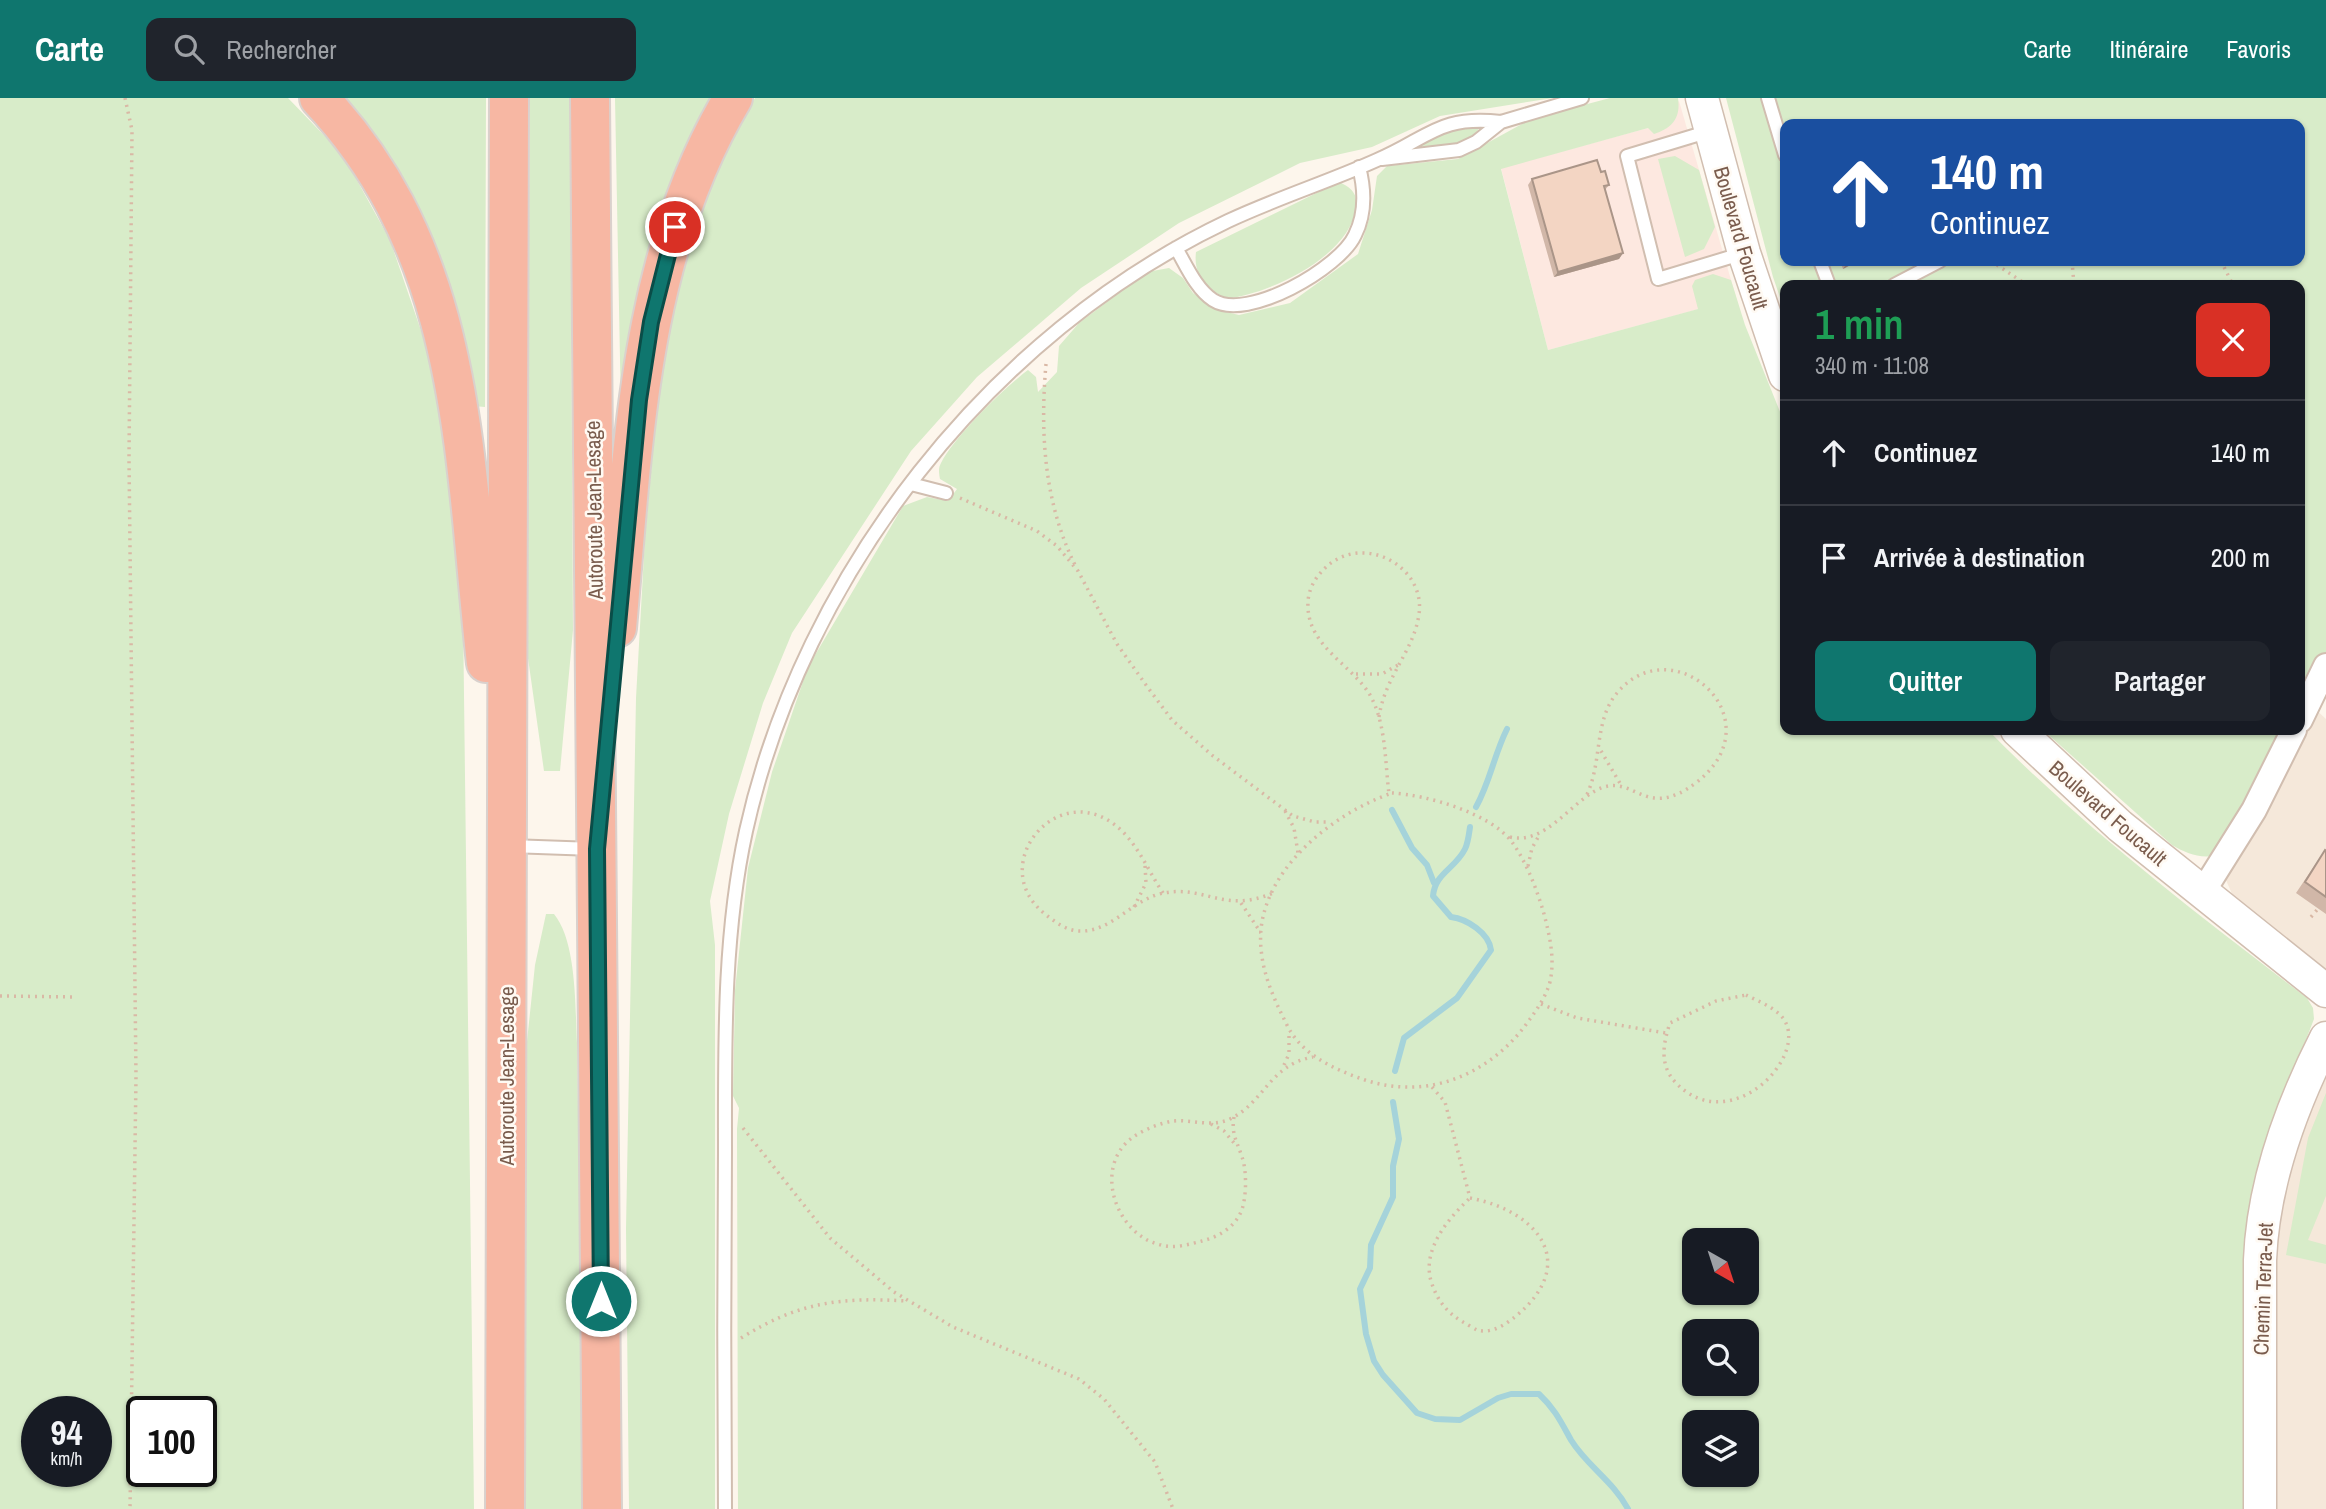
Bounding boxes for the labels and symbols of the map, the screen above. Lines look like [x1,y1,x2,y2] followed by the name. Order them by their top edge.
[1707,163,1775,313] street label: Boulevard Foucault
[645,197,705,257] pin
[578,420,610,601] street label: Autoroute Jean-Lesage
[2043,754,2173,872] street label: Boulevard Foucault
[492,986,521,1167] street label: Autoroute Jean-Lesage
[2246,1222,2280,1356] street label: Chemin Terra-Jet
[1682,1228,1759,1306] north arrow
[564,1264,638,1338] position arrow
[126,1396,217,1487] speed limit sign: 100

